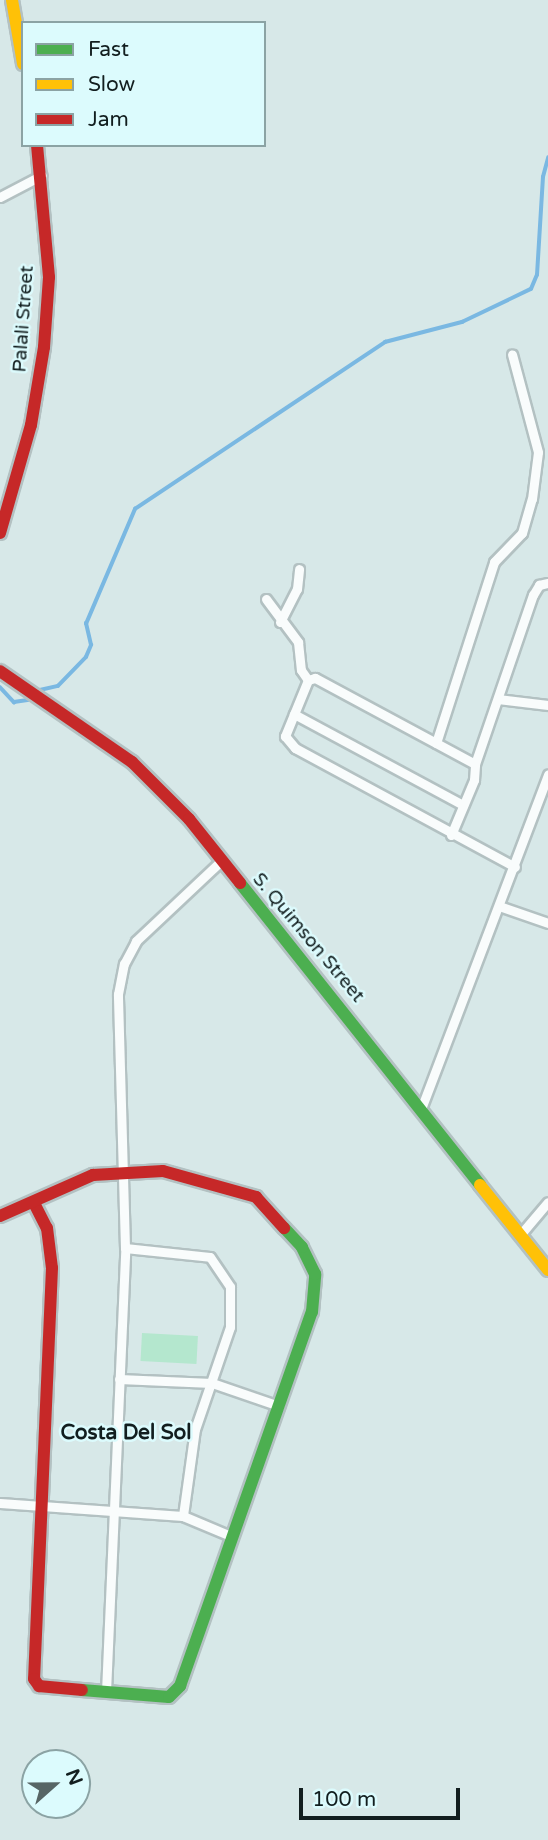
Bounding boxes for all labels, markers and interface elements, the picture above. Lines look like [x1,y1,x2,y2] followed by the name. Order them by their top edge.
[21,21,266,147] legend
[88,37,129,62] text: Fast
[88,72,135,97] text: Slow
[88,107,129,132] text: Jam
[9,265,39,373] street label: Palali Street
[247,869,369,1007] street label: S. Quimson Street
[60,1420,192,1446] district label: Costa Del Sol
[21,1749,91,1819] north arrow
[61,1766,87,1788] text: N
[303,1773,464,1817] scale bar
[312,1787,376,1812] text: 100 m

